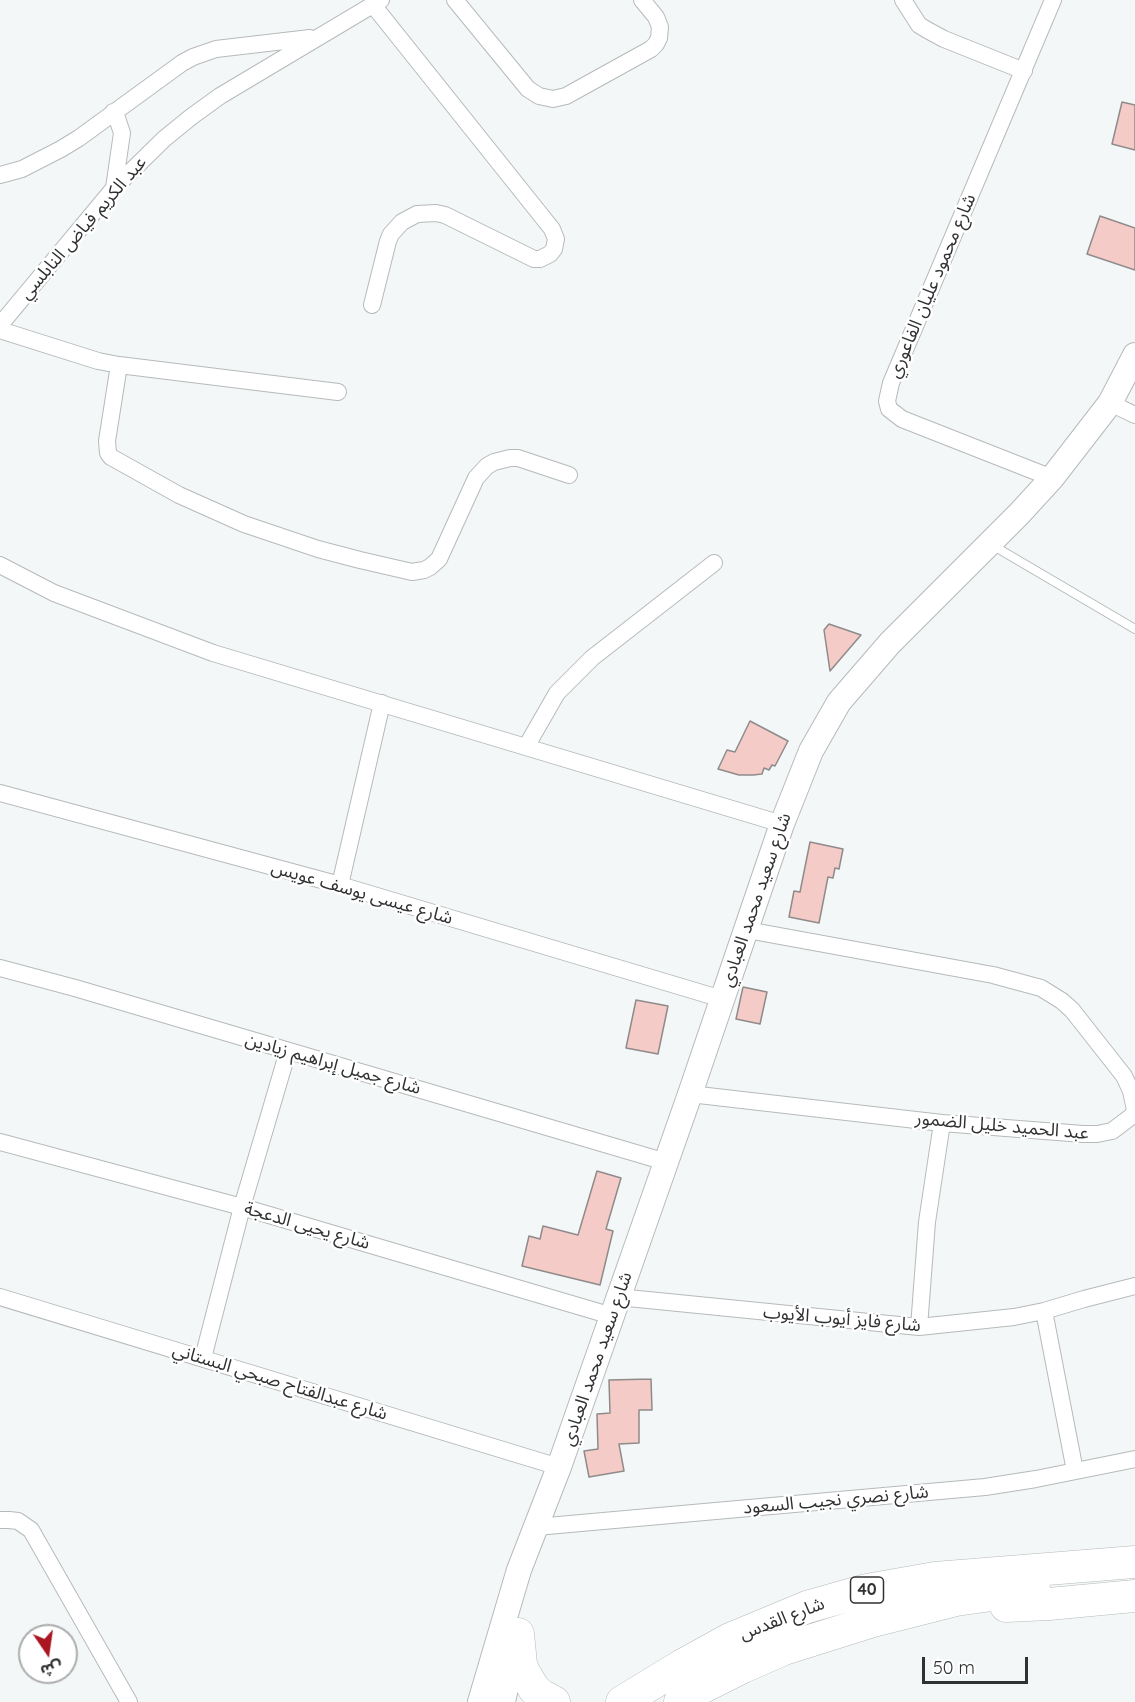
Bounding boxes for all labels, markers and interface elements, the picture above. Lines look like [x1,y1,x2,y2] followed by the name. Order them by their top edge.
[15,152,151,304] street label: عبد الكريم فياض النابلسي
[883,191,981,381] street label: شارع محمود عليان الفاعوري
[716,810,796,990] street label: شارع سعيد محمد العبادي
[269,857,455,929] street label: شارع عيسى يوسف عويس
[243,1029,423,1099] street label: شارع جميل إبراهيم زيادين
[914,1108,1090,1144] street label: عبد الحميد خليل الضمور
[242,1198,372,1254] street label: شارع يحيى الدعجة
[557,1269,637,1449] street label: شارع سعيد محمد العبادي
[762,1301,922,1337] street label: شارع فايز أيوب الأيوب
[170,1339,390,1425] street label: شارع عبدالفتاح صبحي البستاني
[742,1481,930,1519] street label: شارع نصري نجيب السعود
[850,1577,884,1603] road number: 40
[736,1593,828,1645] street label: شارع القدس
[18,1624,78,1684] north arrow
[925,1645,1032,1683] scale bar
[933,1656,975,1679] text: 50 m
[39,1657,65,1682] text: ش

